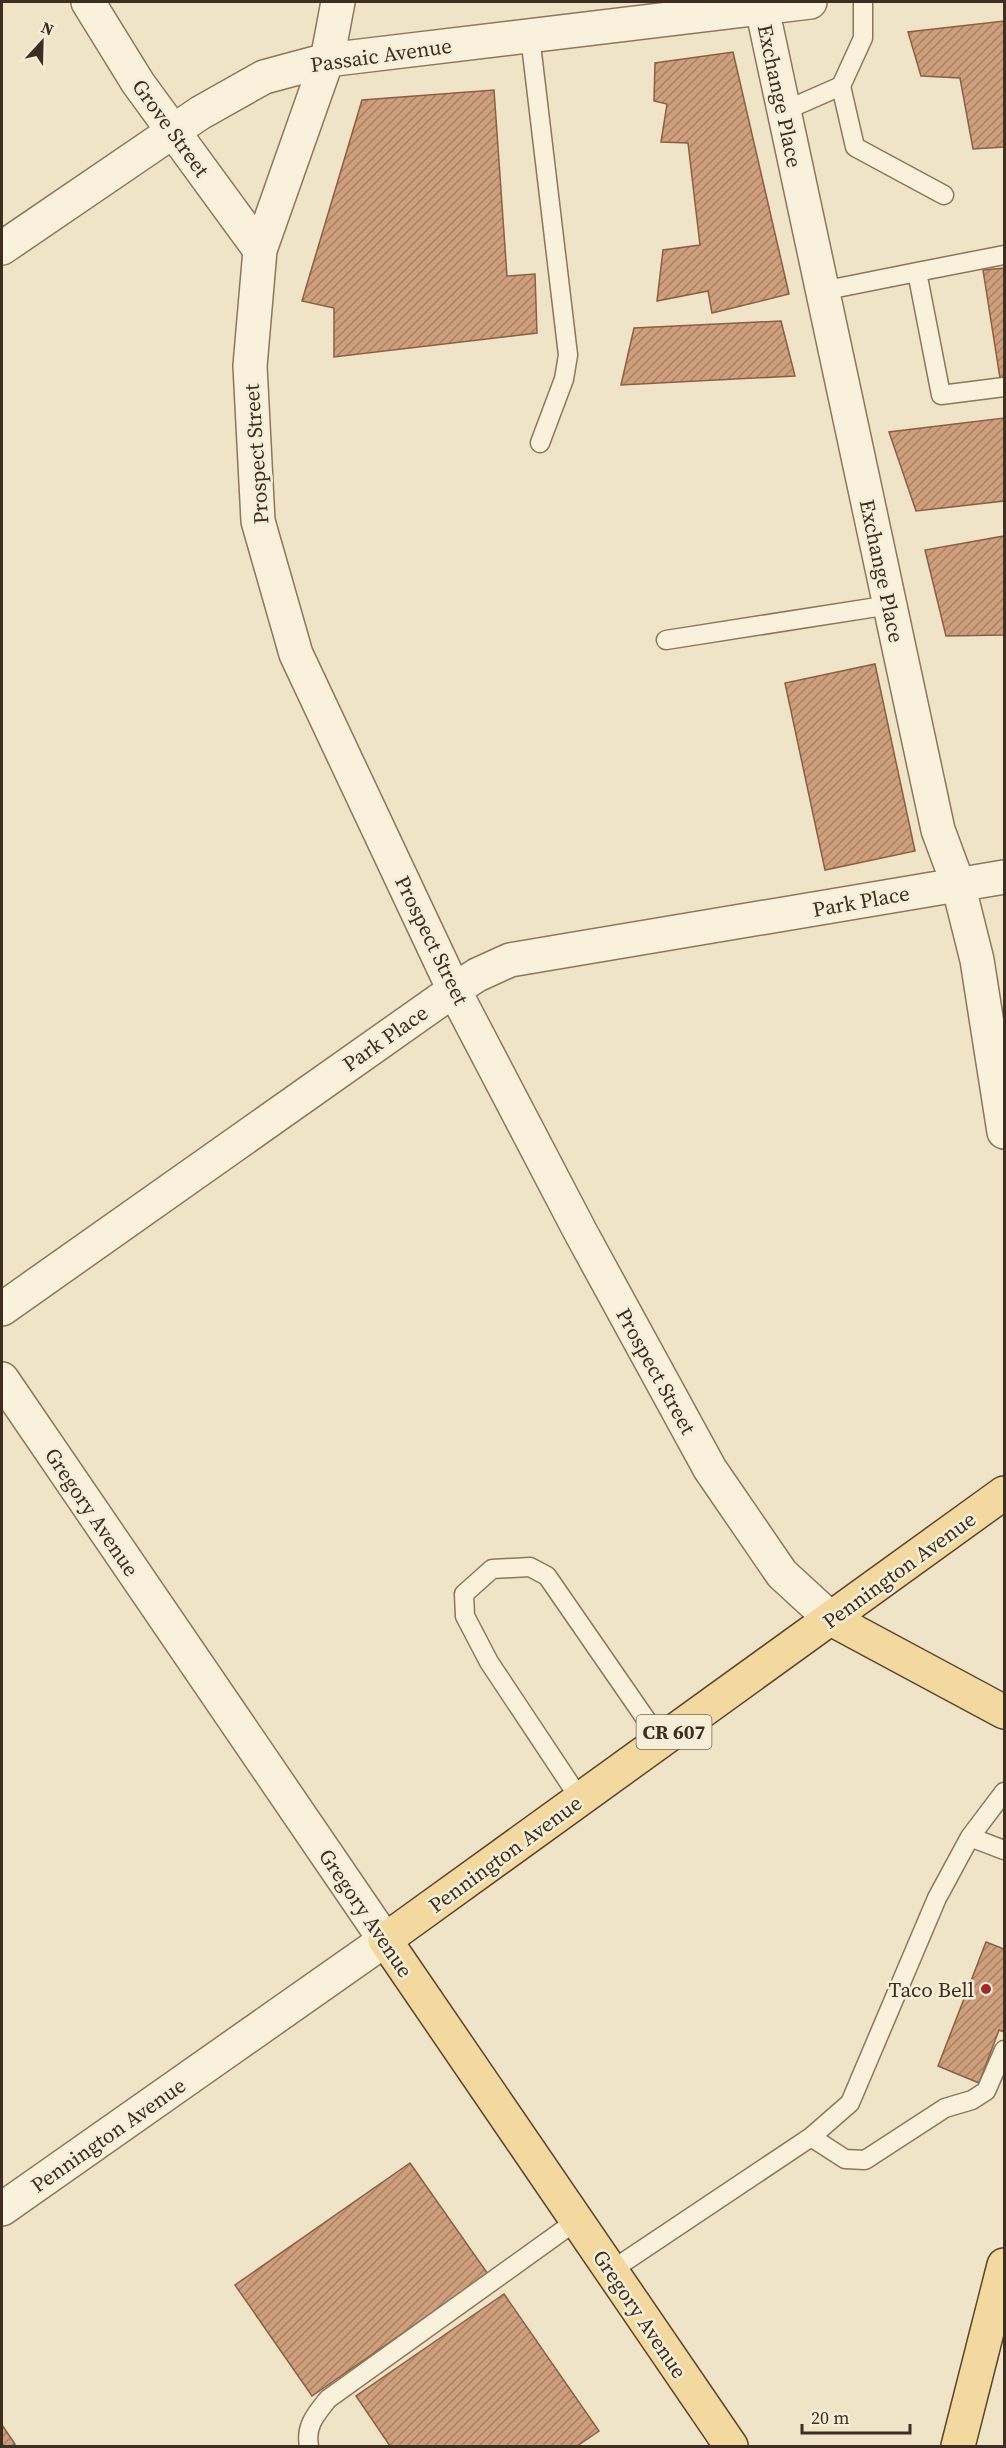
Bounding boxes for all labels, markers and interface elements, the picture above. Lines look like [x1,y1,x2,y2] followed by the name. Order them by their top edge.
[12,12,72,72] north arrow
[38,16,57,41] text: N
[751,22,809,170] street label: Exchange Place
[309,31,453,79] street label: Passaic Avenue
[126,73,217,183] street label: Grove Street
[237,383,275,525] street label: Prospect Street
[853,497,911,645] street label: Exchange Place
[388,871,476,1010] street label: Prospect Street
[810,878,912,924] street label: Park Place
[337,998,433,1078] street label: Park Place
[609,1303,703,1440] street label: Prospect Street
[38,1442,146,1582] street label: Gregory Avenue
[816,1505,982,1635] street label: Pennington Avenue
[636,1715,712,1749] road number: CR 607
[422,1789,588,1919] street label: Pennington Avenue
[312,1843,420,1983] street label: Gregory Avenue
[889,1975,974,2004] place label: Taco Bell
[979,1982,993,1996] marker: Taco Bell
[25,2071,191,2199] street label: Pennington Avenue
[586,2244,694,2384] street label: Gregory Avenue
[802,2397,910,2435] scale bar
[811,2405,849,2430] text: 20 m

